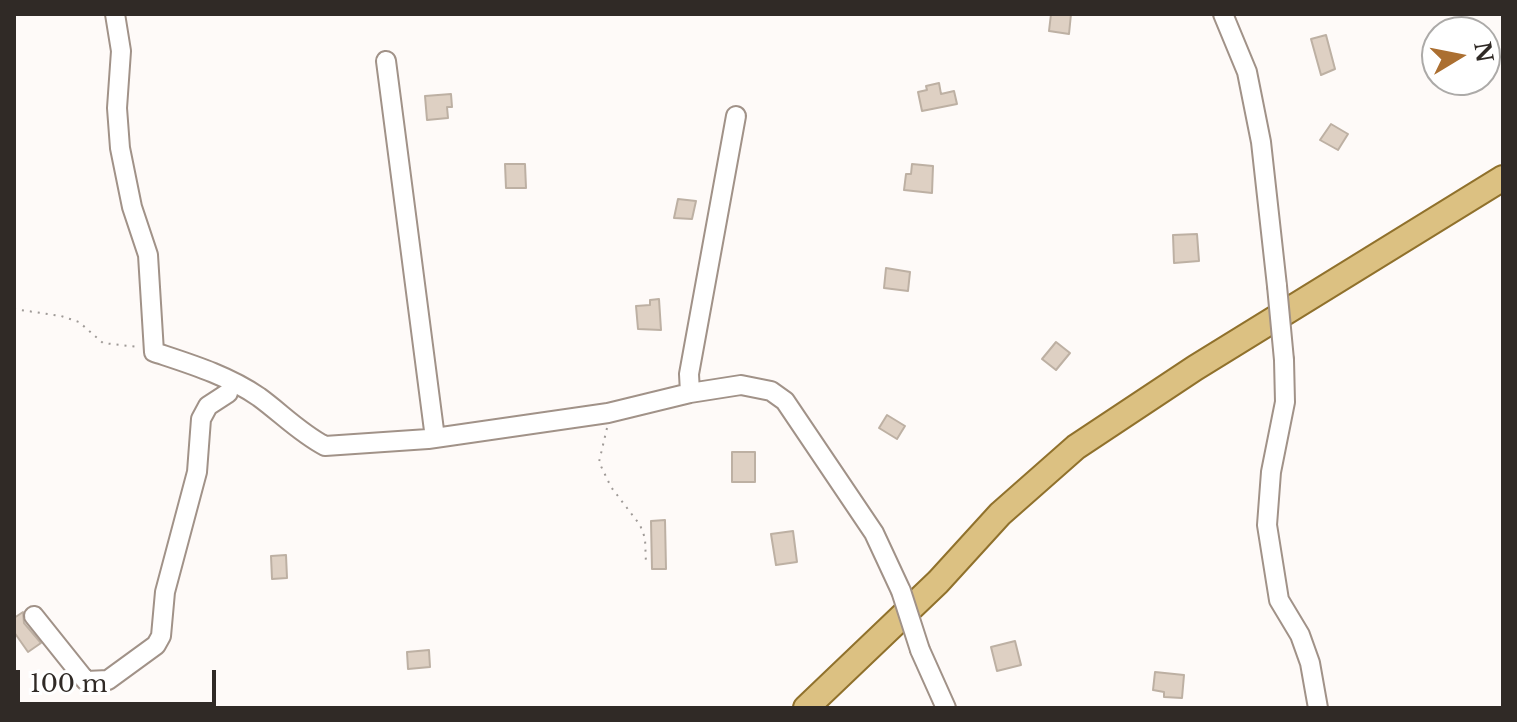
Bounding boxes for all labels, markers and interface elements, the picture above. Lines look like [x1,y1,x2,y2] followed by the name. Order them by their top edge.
[1421,16,1501,96] north arrow
[1468,40,1498,65] text: N
[20,654,220,704] scale bar
[30,669,108,698] text: 100 m

